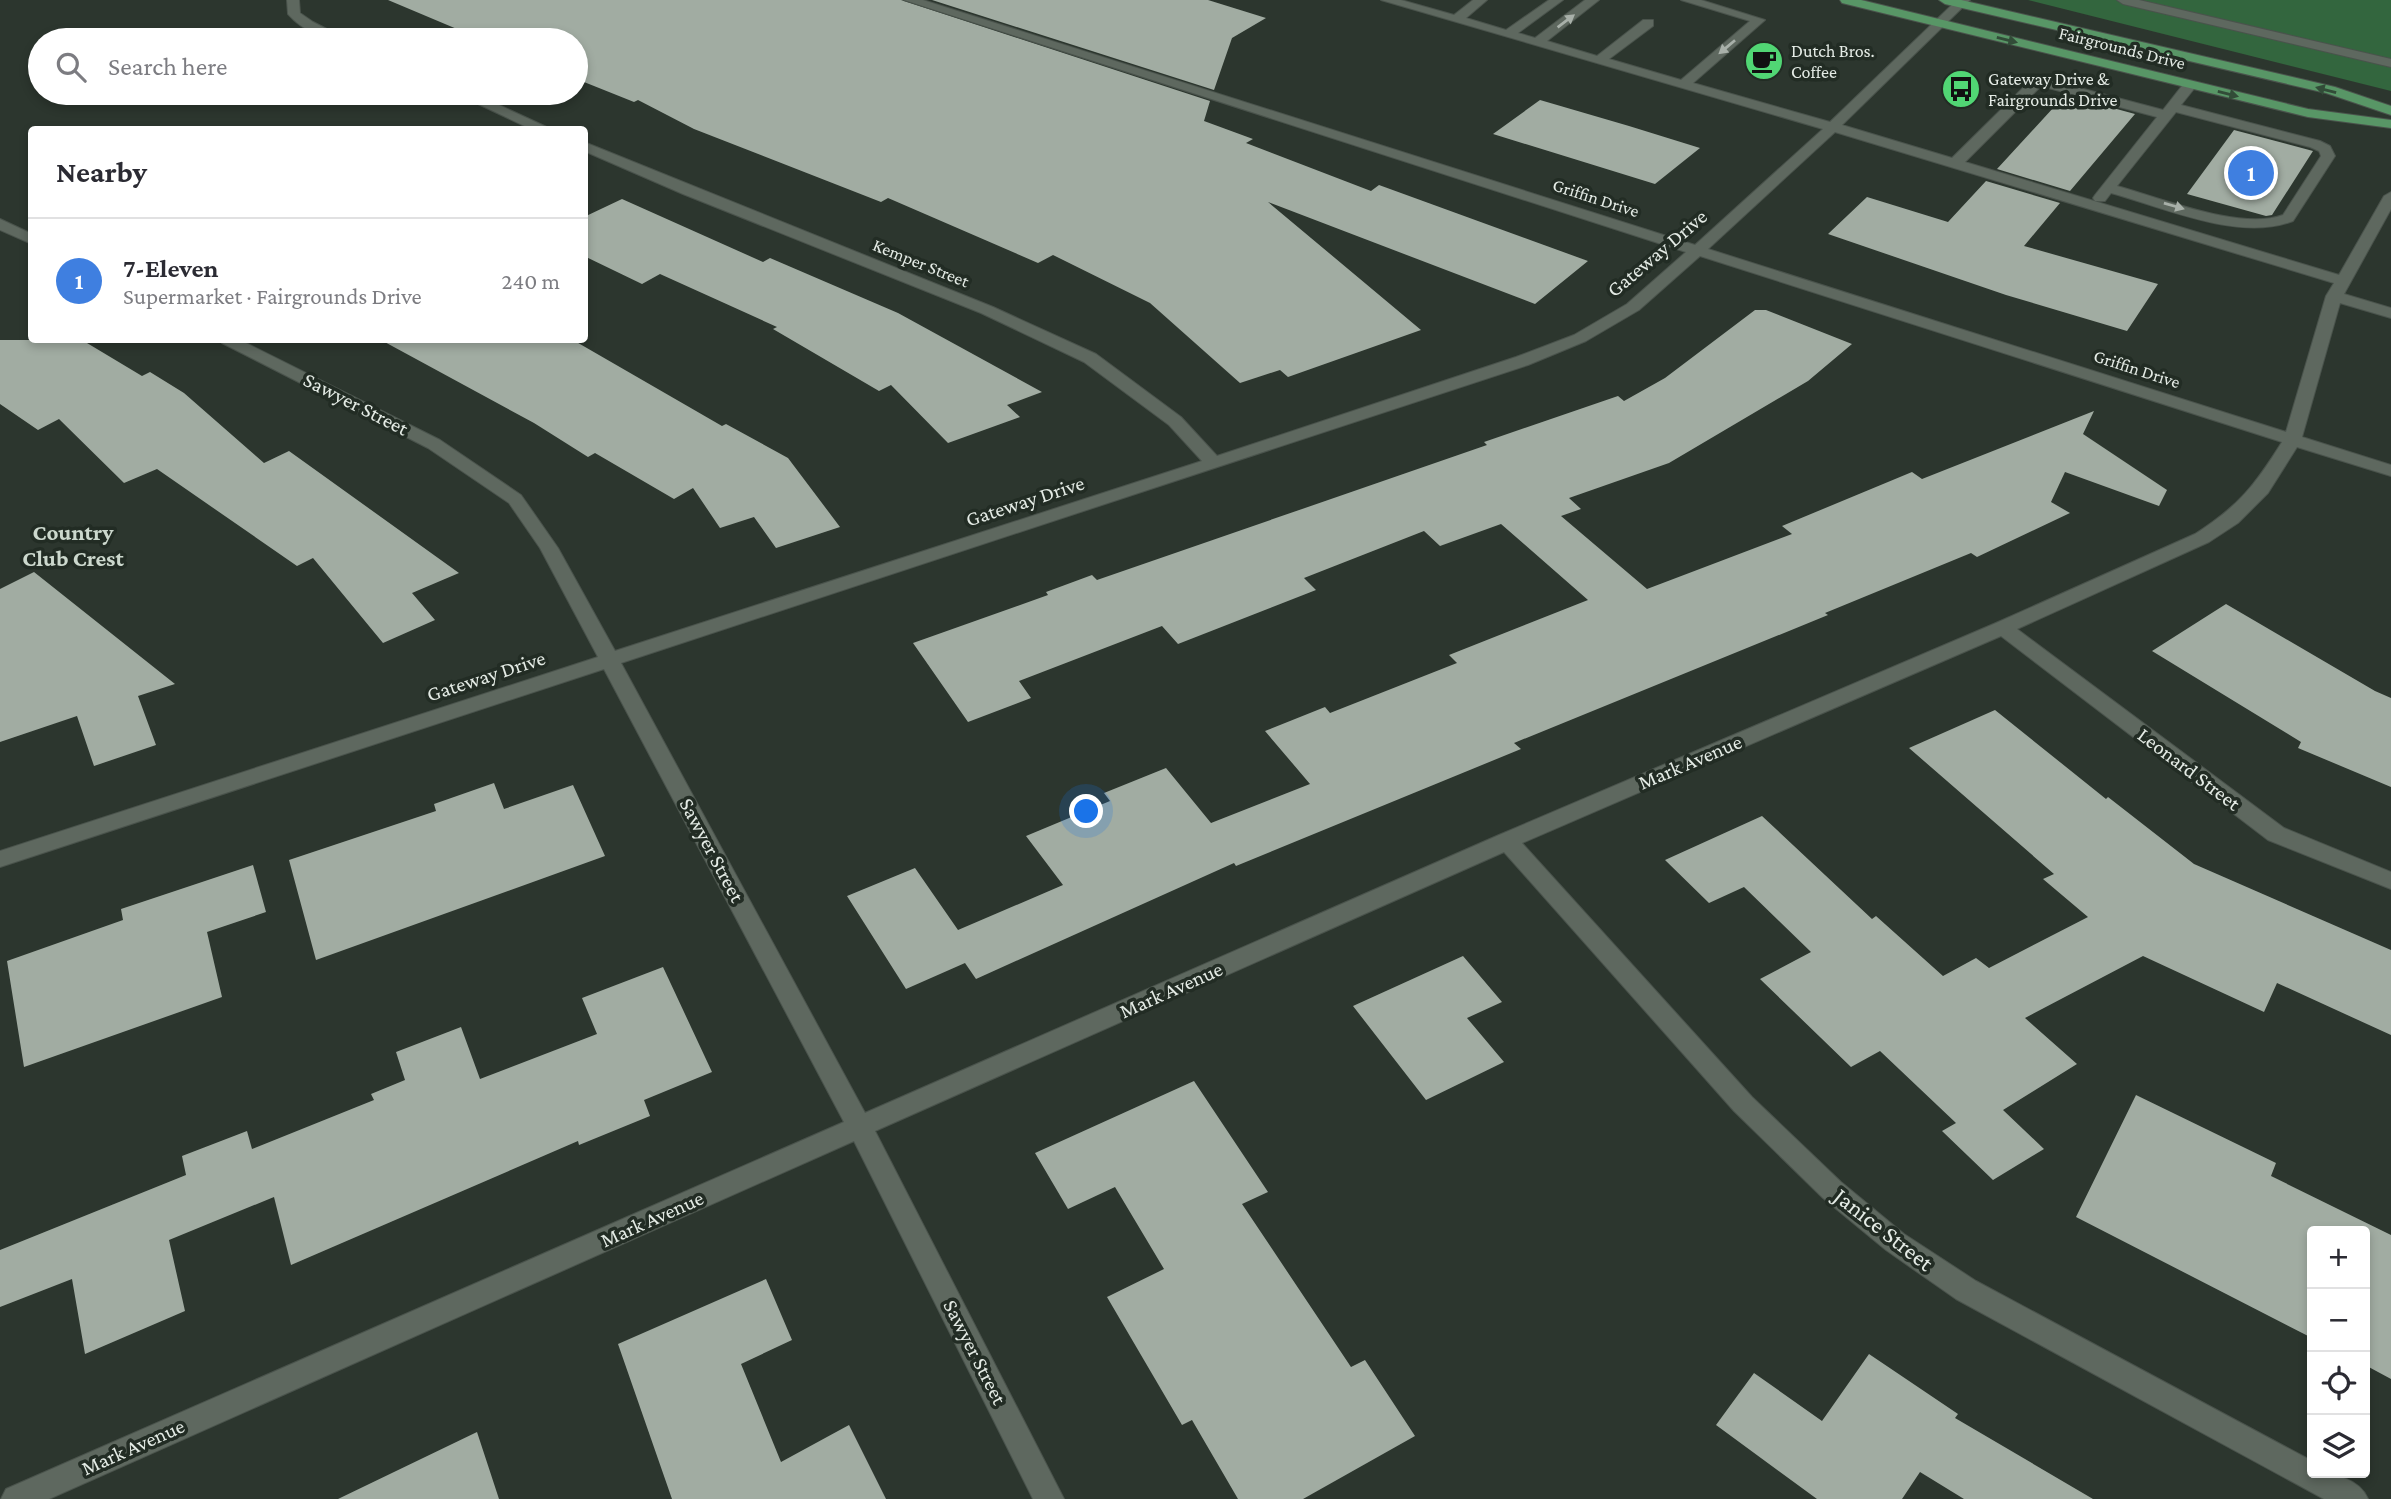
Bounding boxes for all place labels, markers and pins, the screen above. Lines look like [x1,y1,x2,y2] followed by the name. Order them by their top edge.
[1743,40,1785,82] cafe icon: Dutch Bros. Coffee
[1791,41,1875,82] place label: Dutch Bros. Coffee
[1940,68,1982,110] bus stop icon: Gateway Drive & Fairgrounds Drive
[1988,69,2118,110] place label: Gateway Drive & Fairgrounds Drive
[2228,147,2274,199] pin: 1

